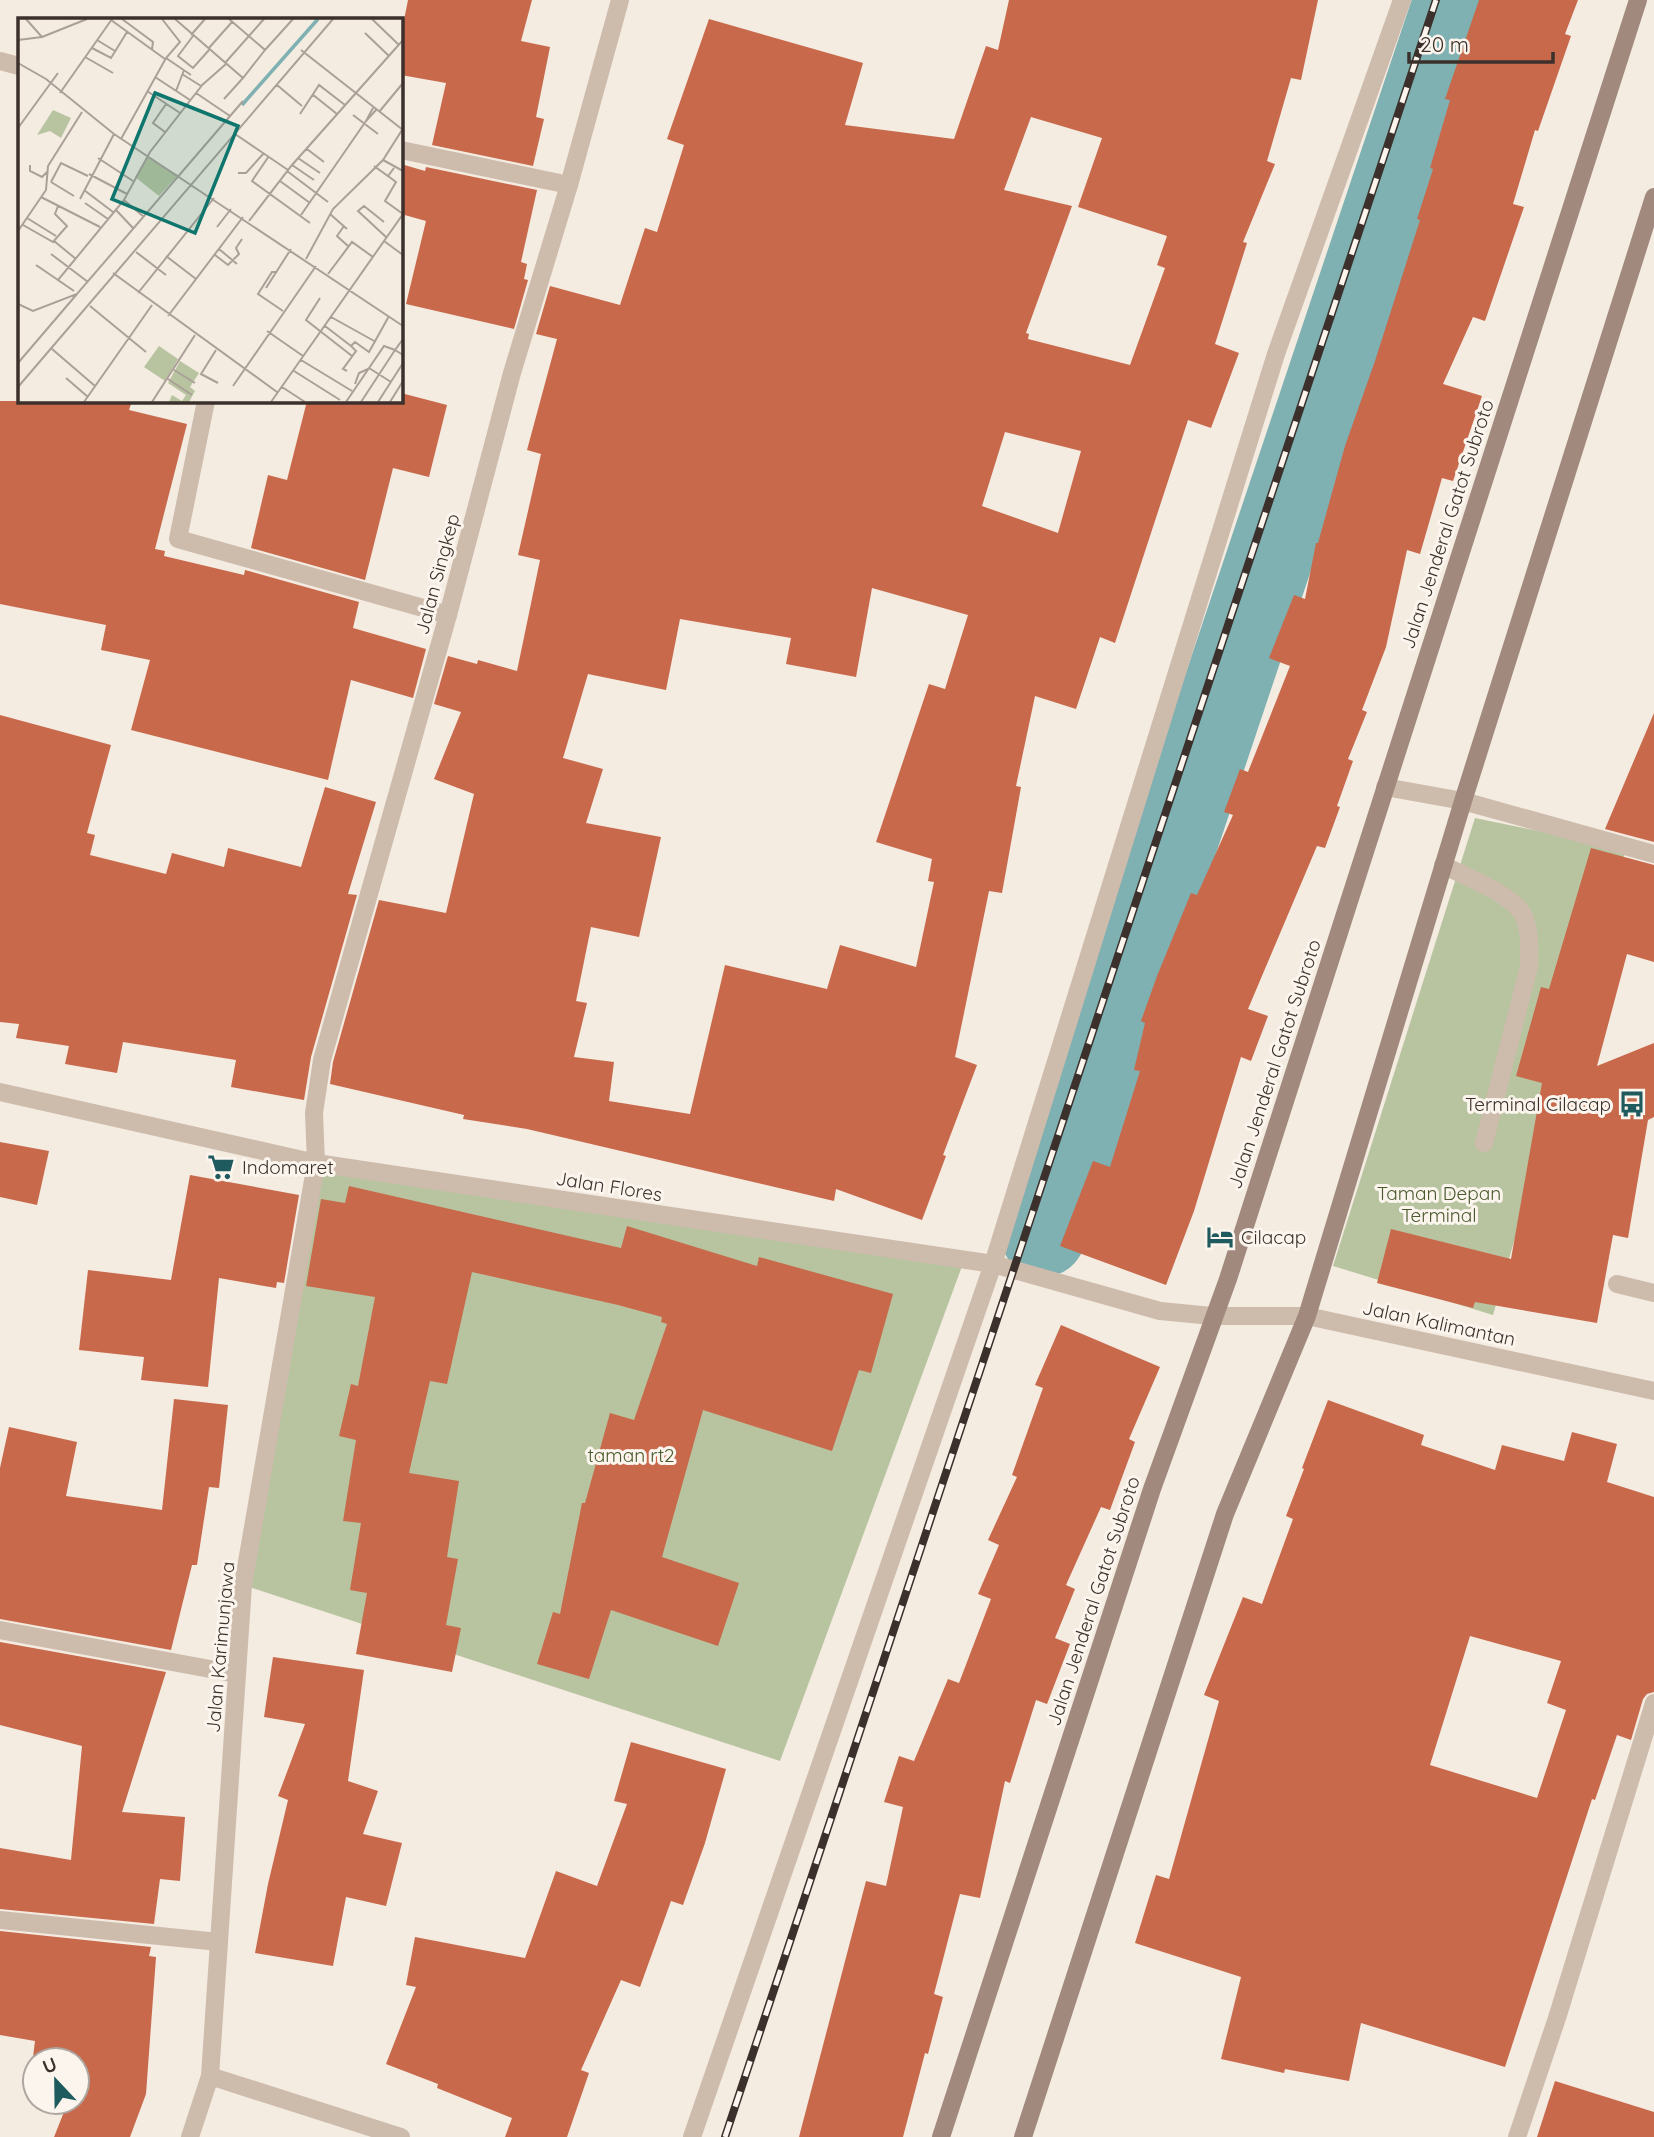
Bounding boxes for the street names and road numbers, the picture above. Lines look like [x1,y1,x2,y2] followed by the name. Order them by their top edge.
[1395,396,1499,652] street label: Jalan Jenderal Gatot Subroto
[409,511,465,637] street label: Jalan Singkep
[1222,936,1326,1192] street label: Jalan Jenderal Gatot Subroto
[554,1166,664,1206] street label: Jalan Flores
[1360,1295,1518,1351] street label: Jalan Kalimantan
[1041,1473,1145,1729] street label: Jalan Jenderal Gatot Subroto
[201,1560,239,1734] street label: Jalan Karimunjawa

